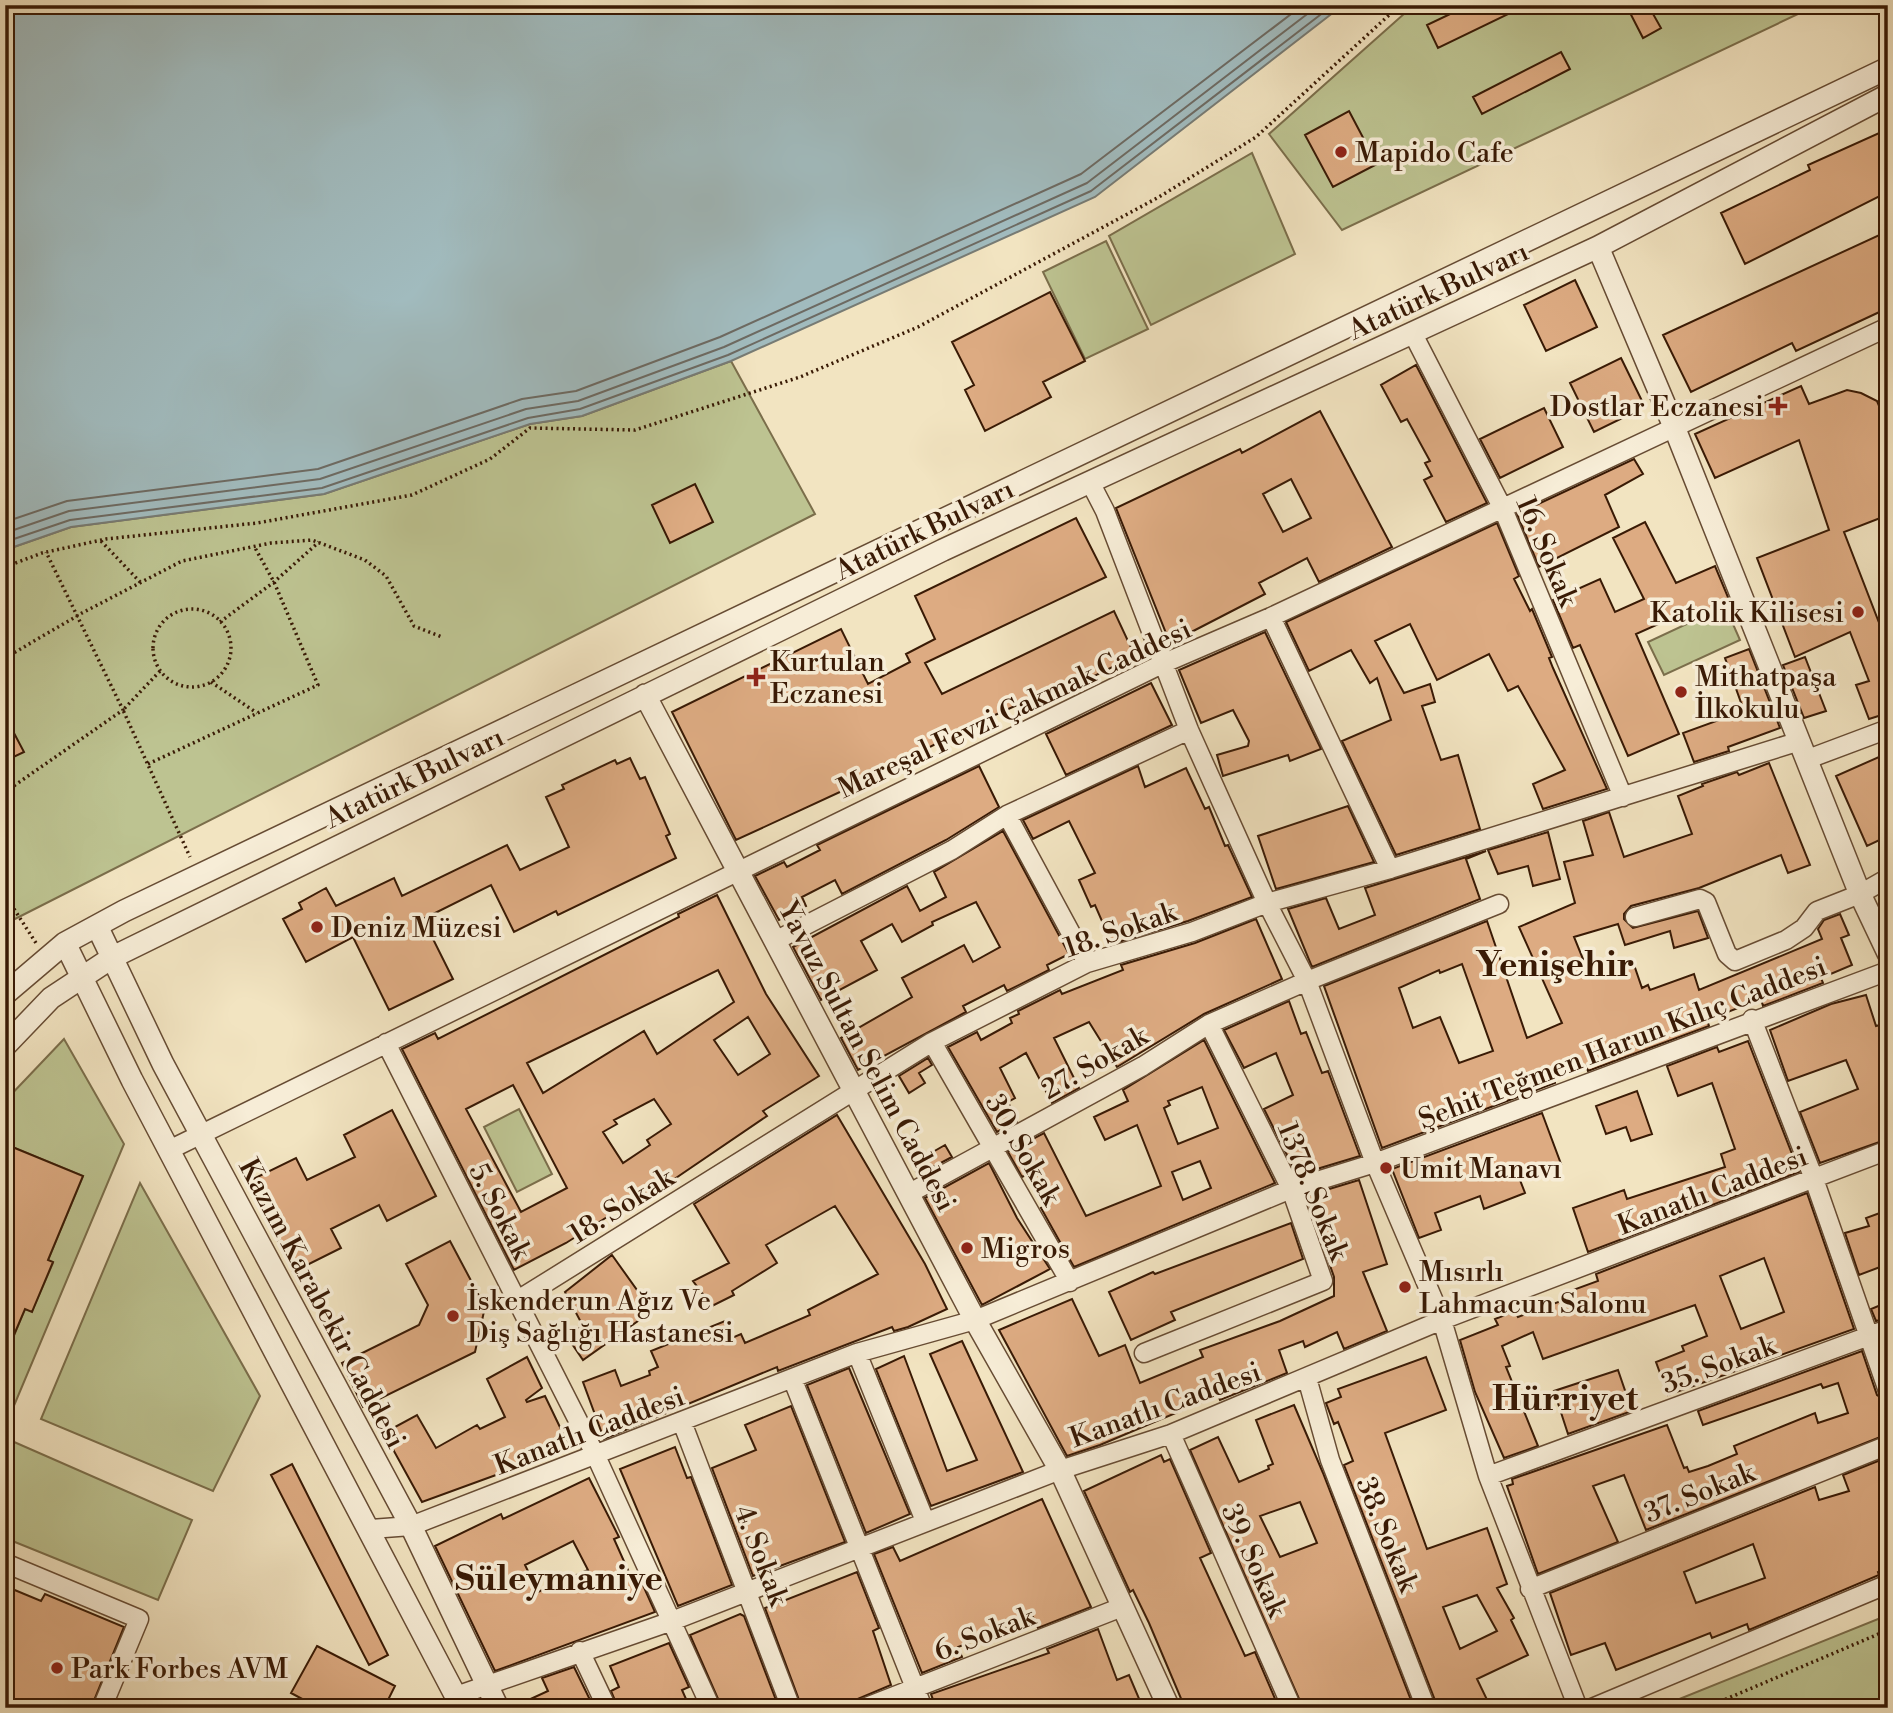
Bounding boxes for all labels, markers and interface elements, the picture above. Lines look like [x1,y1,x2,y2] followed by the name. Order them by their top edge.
[1355,136,1514,171] place label: Mapido Cafe
[1333,144,1349,160] marker: Mapido Cafe
[1342,234,1535,349] street label: Atatürk Bulvarı
[1550,390,1764,425] place label: Dostlar Eczanesi
[1770,398,1786,414] marker: Dostlar Eczanesi
[828,472,1020,589] street label: Atatürk Bulvarı
[1508,491,1586,613] street label: 16. Sokak
[1650,596,1844,631] place label: Katolik Kilisesi
[1850,604,1866,620] marker: Katolik Kilisesi
[832,612,1197,807] street label: Mareşal Fevzi Çakmak Caddesi
[770,645,885,712] place label: Kurtulan Eczanesi
[1695,660,1837,727] place label: Mithatpaşa İlkokulu
[748,669,764,685] marker: Kurtulan Eczanesi
[1673,684,1689,700] marker: Mithatpaşa İlkokulu
[318,720,510,837] street label: Atatürk Bulvarı
[769,894,963,1218] street label: Yavuz Sultan Selim Caddesi
[1060,894,1183,966] street label: 18. Sokak
[331,911,502,946] place label: Deniz Müzesi
[309,919,325,935] marker: Deniz Müzesi
[1475,944,1635,987] district label: Yenişehir
[1414,949,1832,1138] street label: Şehit Teğmen Harun Kılıç Caddesi
[1035,1018,1156,1108] street label: 27. Sokak
[977,1088,1069,1213] street label: 30. Sokak
[1269,1117,1357,1267] street label: 1378. Sokak
[1612,1139,1813,1244] street label: Kanatlı Caddesi
[1400,1152,1562,1187] place label: Umit Manavı
[230,1153,413,1455] street label: Kazım Karabekir Caddesi
[461,1158,539,1267] street label: 5. Sokak
[563,1160,682,1252] street label: 18. Sokak
[1378,1160,1394,1176] marker: Umit Manavı
[981,1232,1070,1267] place label: Migros
[959,1240,975,1256] marker: Migros
[1419,1255,1647,1322] place label: Mısırlı Lahmacun Salonu
[1397,1279,1413,1295] marker: Mısırlı Lahmacun Salonu
[467,1283,734,1351] place label: İskenderun Ağız Ve Diş Sağlığı Hastanesi
[445,1308,461,1324] marker: İskenderun Ağız Ve Diş Sağlığı Hastanesi
[1657,1328,1782,1402] street label: 35. Sokak
[1065,1355,1266,1456] street label: Kanatlı Caddesi
[1492,1378,1639,1421] district label: Hürriyet
[489,1379,690,1484] street label: Kanatlı Caddesi
[1639,1455,1761,1531] street label: 37. Sokak
[1348,1472,1426,1598] street label: 38. Sokak
[1213,1498,1295,1624] street label: 39. Sokak
[725,1500,796,1612] street label: 4. Sokak
[455,1558,663,1601] district label: Süleymaniye
[929,1599,1041,1670] street label: 6. Sokak
[71,1652,288,1687] place label: Park Forbes AVM
[49,1660,65,1676] marker: Park Forbes AVM

